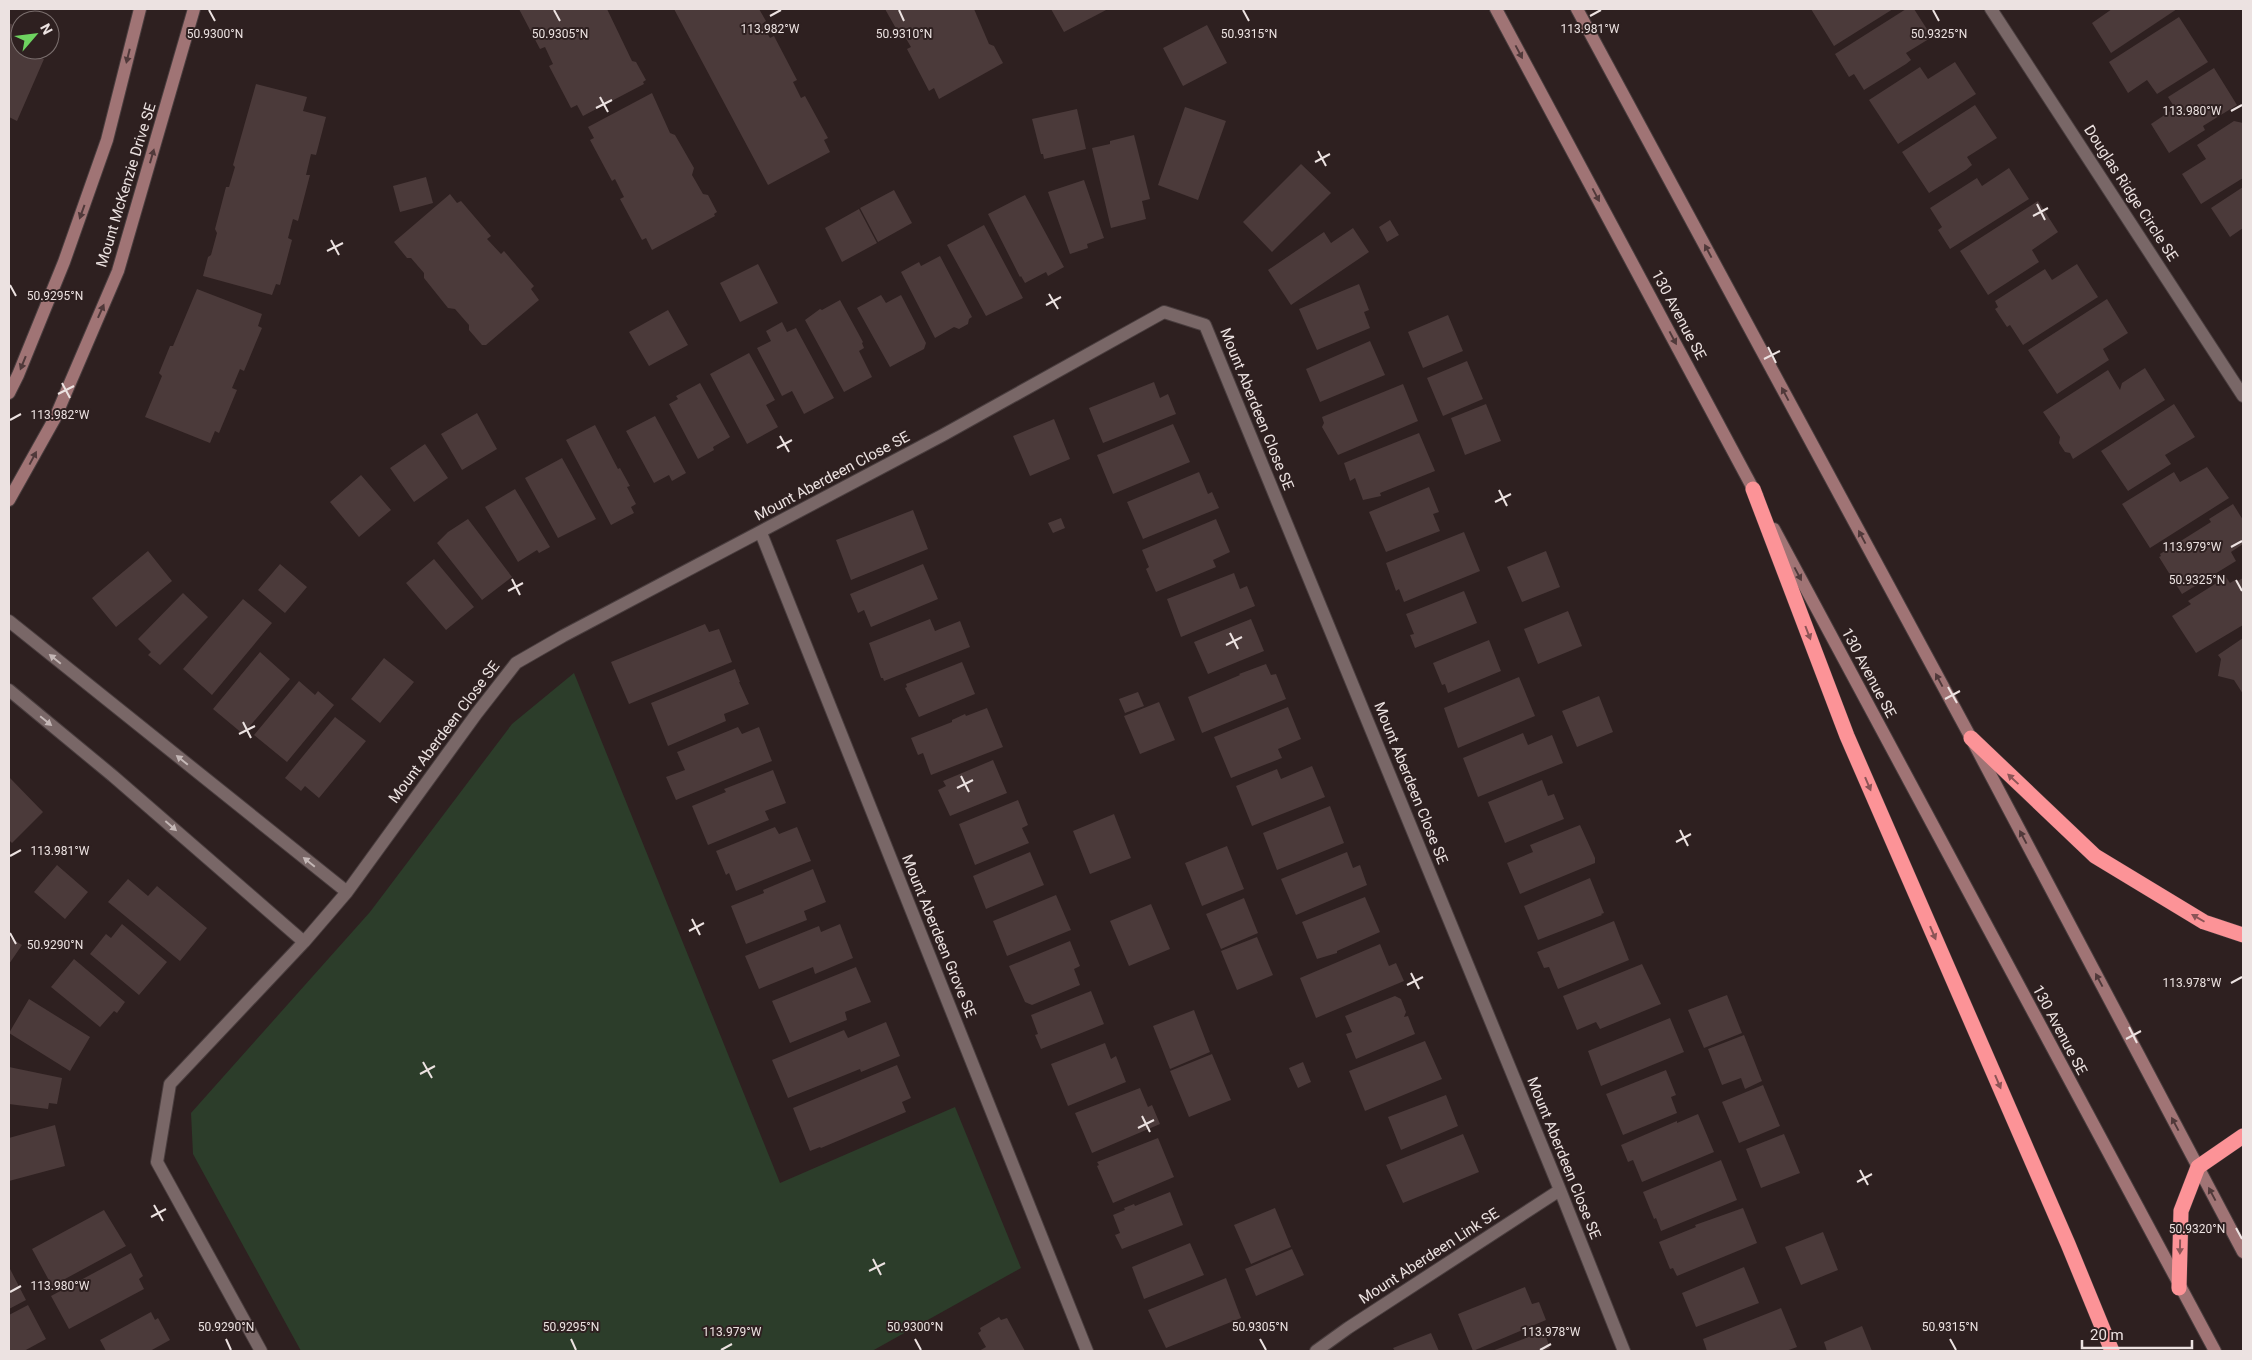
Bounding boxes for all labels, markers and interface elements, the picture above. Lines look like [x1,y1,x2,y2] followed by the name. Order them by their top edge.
[10,10,60,60] north arrow
[37,21,56,37] text: N
[741,22,800,36] text: 113.982°W
[1561,22,1620,36] text: 113.981°W
[187,27,243,41] text: 50.9300°N
[532,27,588,41] text: 50.9305°N
[876,27,932,41] text: 50.9310°N
[1221,27,1277,41] text: 50.9315°N
[1911,27,1967,41] text: 50.9325°N
[1515,44,1523,59] one-way arrow
[124,49,132,64] one-way arrow
[92,100,160,269] street label: Mount McKenzie Drive SE
[2163,104,2222,118] text: 113.980°W
[2080,122,2182,265] street label: Douglas Ridge Circle SE
[148,149,156,164] one-way arrow
[1592,187,1600,202] one-way arrow
[78,204,85,219] one-way arrow
[1704,244,1712,258] one-way arrow
[1648,267,1710,363] street label: 130 Avenue SE
[27,289,83,303] text: 50.9295°N
[98,303,106,318] one-way arrow
[1216,325,1298,493] street label: Mount Aberdeen Close SE
[1669,331,1677,345] one-way arrow
[19,356,27,371] one-way arrow
[1781,387,1789,401] one-way arrow
[31,408,90,422] text: 113.982°W
[751,427,913,525] street label: Mount Aberdeen Close SE
[29,451,37,465] one-way arrow
[1858,530,1866,544] one-way arrow
[2163,540,2222,554] text: 113.979°W
[1794,567,1802,581] one-way arrow
[2169,573,2225,587] text: 50.9325°N
[1838,625,1900,721] street label: 130 Avenue SE
[1804,626,1812,641] one-way arrow
[49,653,62,664] one-way arrow
[385,657,504,807] street label: Mount Aberdeen Close SE
[1935,673,1944,687] one-way arrow
[1370,699,1452,867] street label: Mount Aberdeen Close SE
[40,716,53,727] one-way arrow
[176,755,189,766] one-way arrow
[2008,773,2020,785] one-way arrow
[1865,777,1873,791] one-way arrow
[164,820,176,832] one-way arrow
[2019,829,2027,844] one-way arrow
[31,844,90,858] text: 113.981°W
[898,852,980,1021] street label: Mount Aberdeen Grove SE
[303,856,316,867] one-way arrow
[2191,913,2204,922] one-way arrow
[1929,926,1937,940] one-way arrow
[27,938,83,952] text: 50.9290°N
[2095,973,2103,988] one-way arrow
[2163,976,2222,990] text: 113.978°W
[2029,982,2091,1078] street label: 130 Avenue SE
[1523,1074,1605,1242] street label: Mount Aberdeen Close SE
[1994,1075,2002,1089] one-way arrow
[2171,1117,2179,1131] one-way arrow
[2208,1187,2216,1201] one-way arrow
[1356,1204,1503,1308] street label: Mount Aberdeen Link SE
[2169,1222,2225,1236] text: 50.9320°N
[2176,1240,2184,1256] one-way arrow
[31,1279,90,1293] text: 113.980°W
[2082,1318,2192,1350] scale bar
[198,1320,254,1334] text: 50.9290°N
[543,1320,599,1334] text: 50.9295°N
[887,1320,943,1334] text: 50.9300°N
[1232,1320,1288,1334] text: 50.9305°N
[1922,1320,1978,1334] text: 50.9315°N
[703,1325,762,1339] text: 113.979°W
[1522,1325,1581,1339] text: 113.978°W
[2090,1326,2124,1344] text: 20 m

